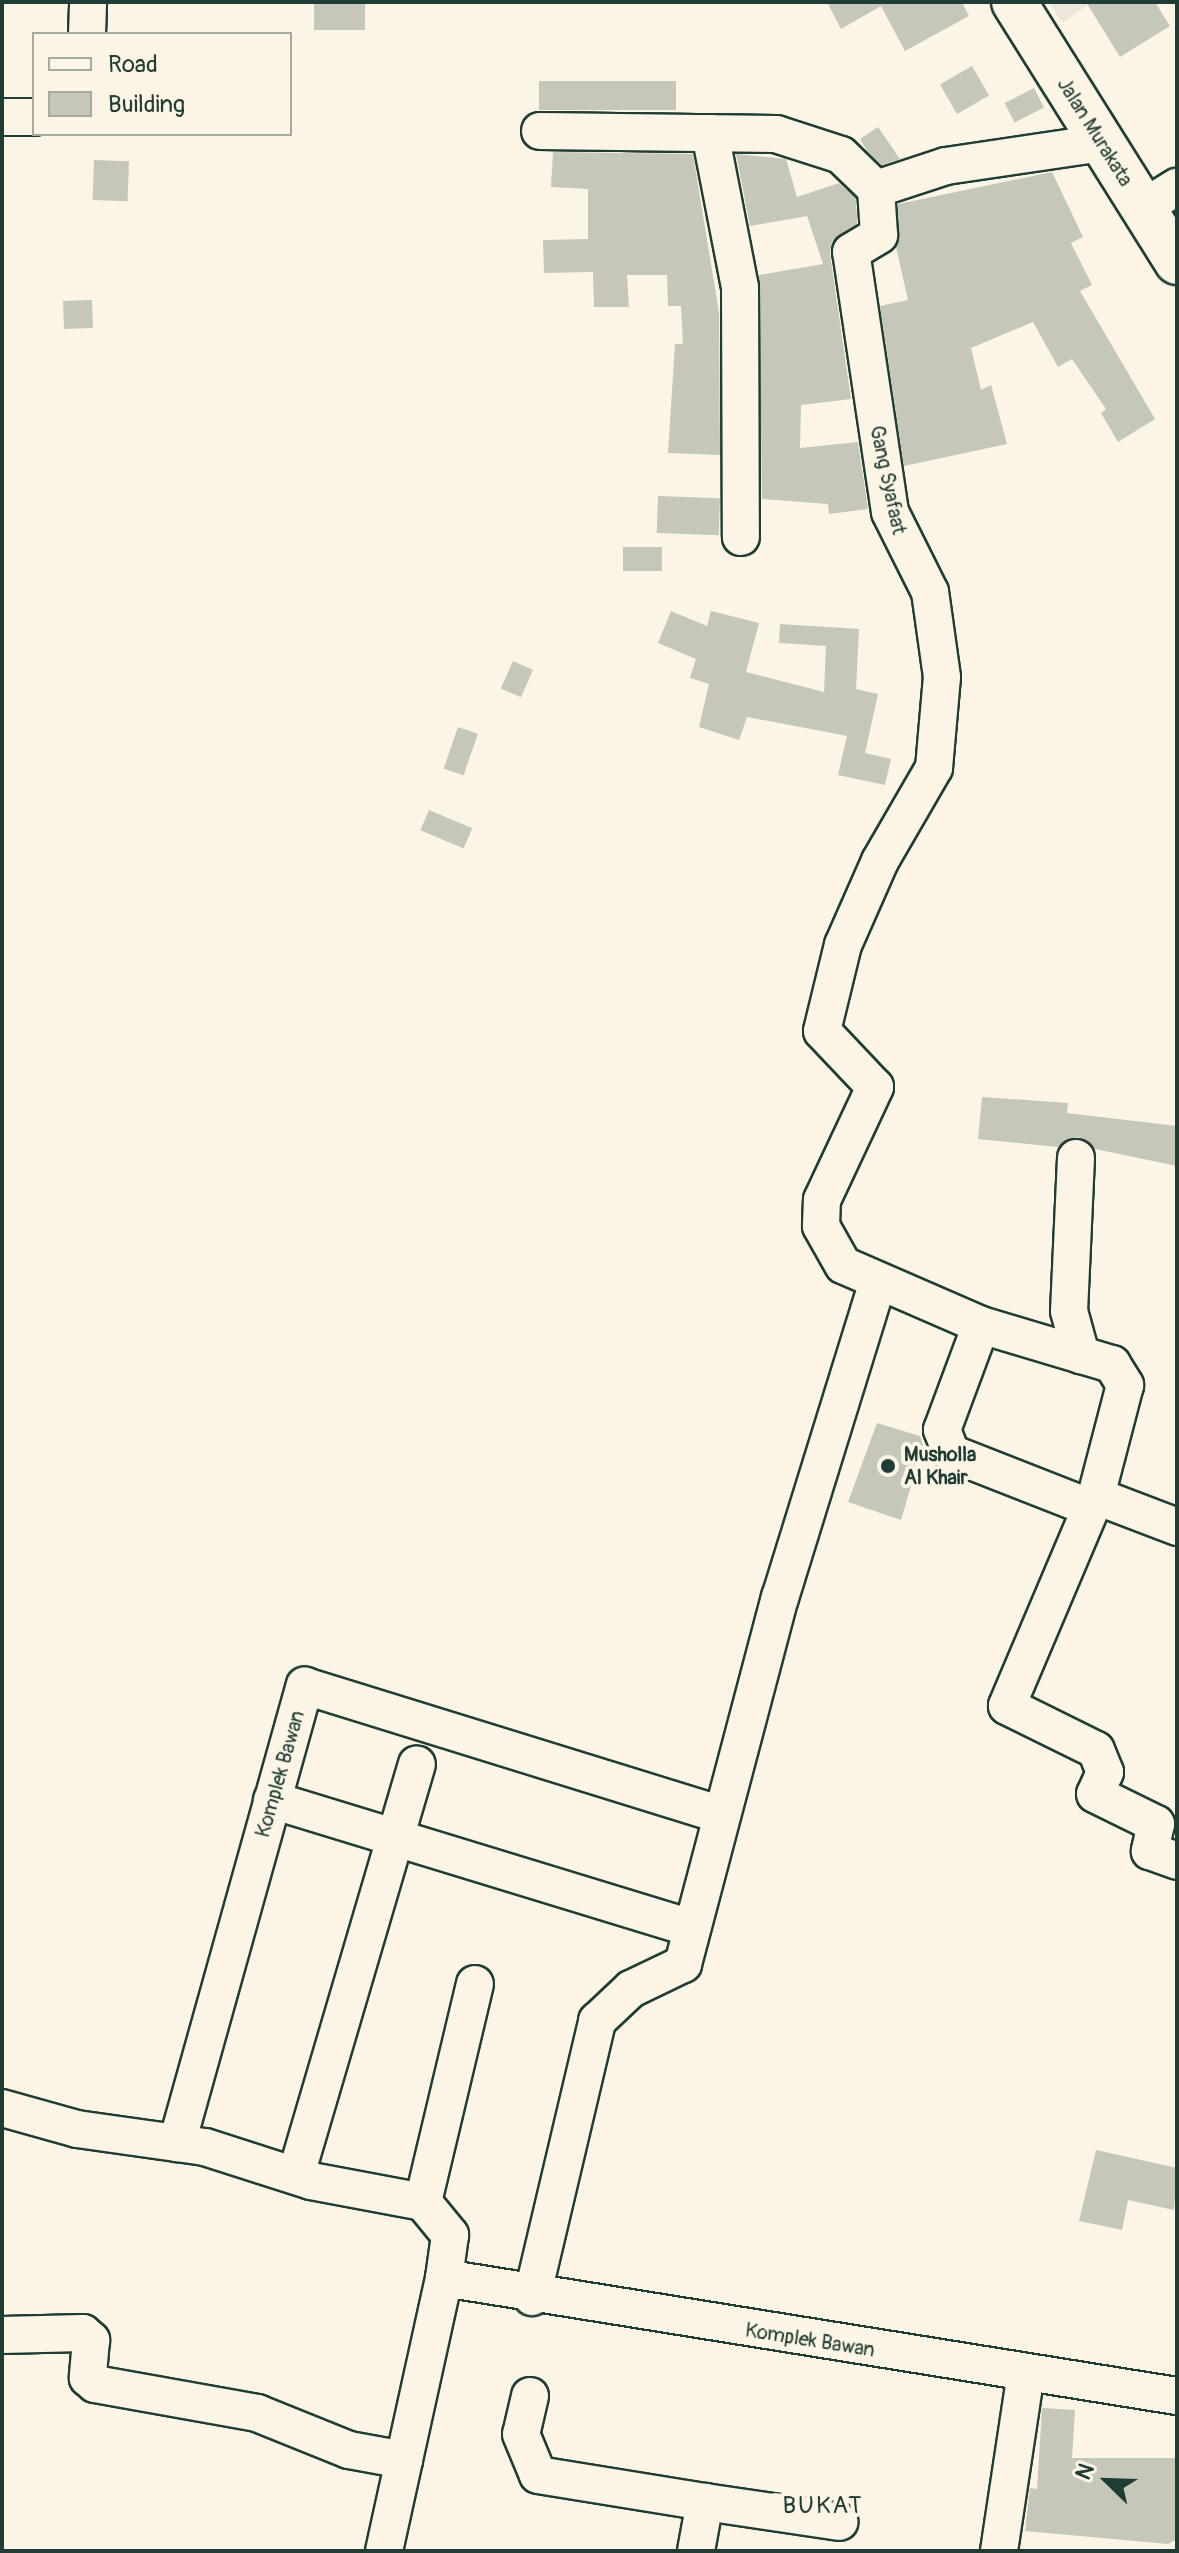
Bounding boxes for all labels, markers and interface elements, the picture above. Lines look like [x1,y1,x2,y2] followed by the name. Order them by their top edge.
[32,32,292,136] legend
[108,50,158,79] text: Road
[1052,73,1138,191] street label: Jalan Murakata
[108,90,185,119] text: Building
[865,423,911,537] street label: Gang Syafaat
[904,1442,976,1489] place label: Musholla Al Khair
[879,1457,897,1475] marker: Musholla Al Khair
[250,1708,310,1840] street label: Komplek Bawan
[744,2318,876,2362] street label: Komplek Bawan
[1067,2441,1147,2521] north arrow
[1069,2459,1101,2484] text: N
[783,2492,863,2520] district label: BUKAT

